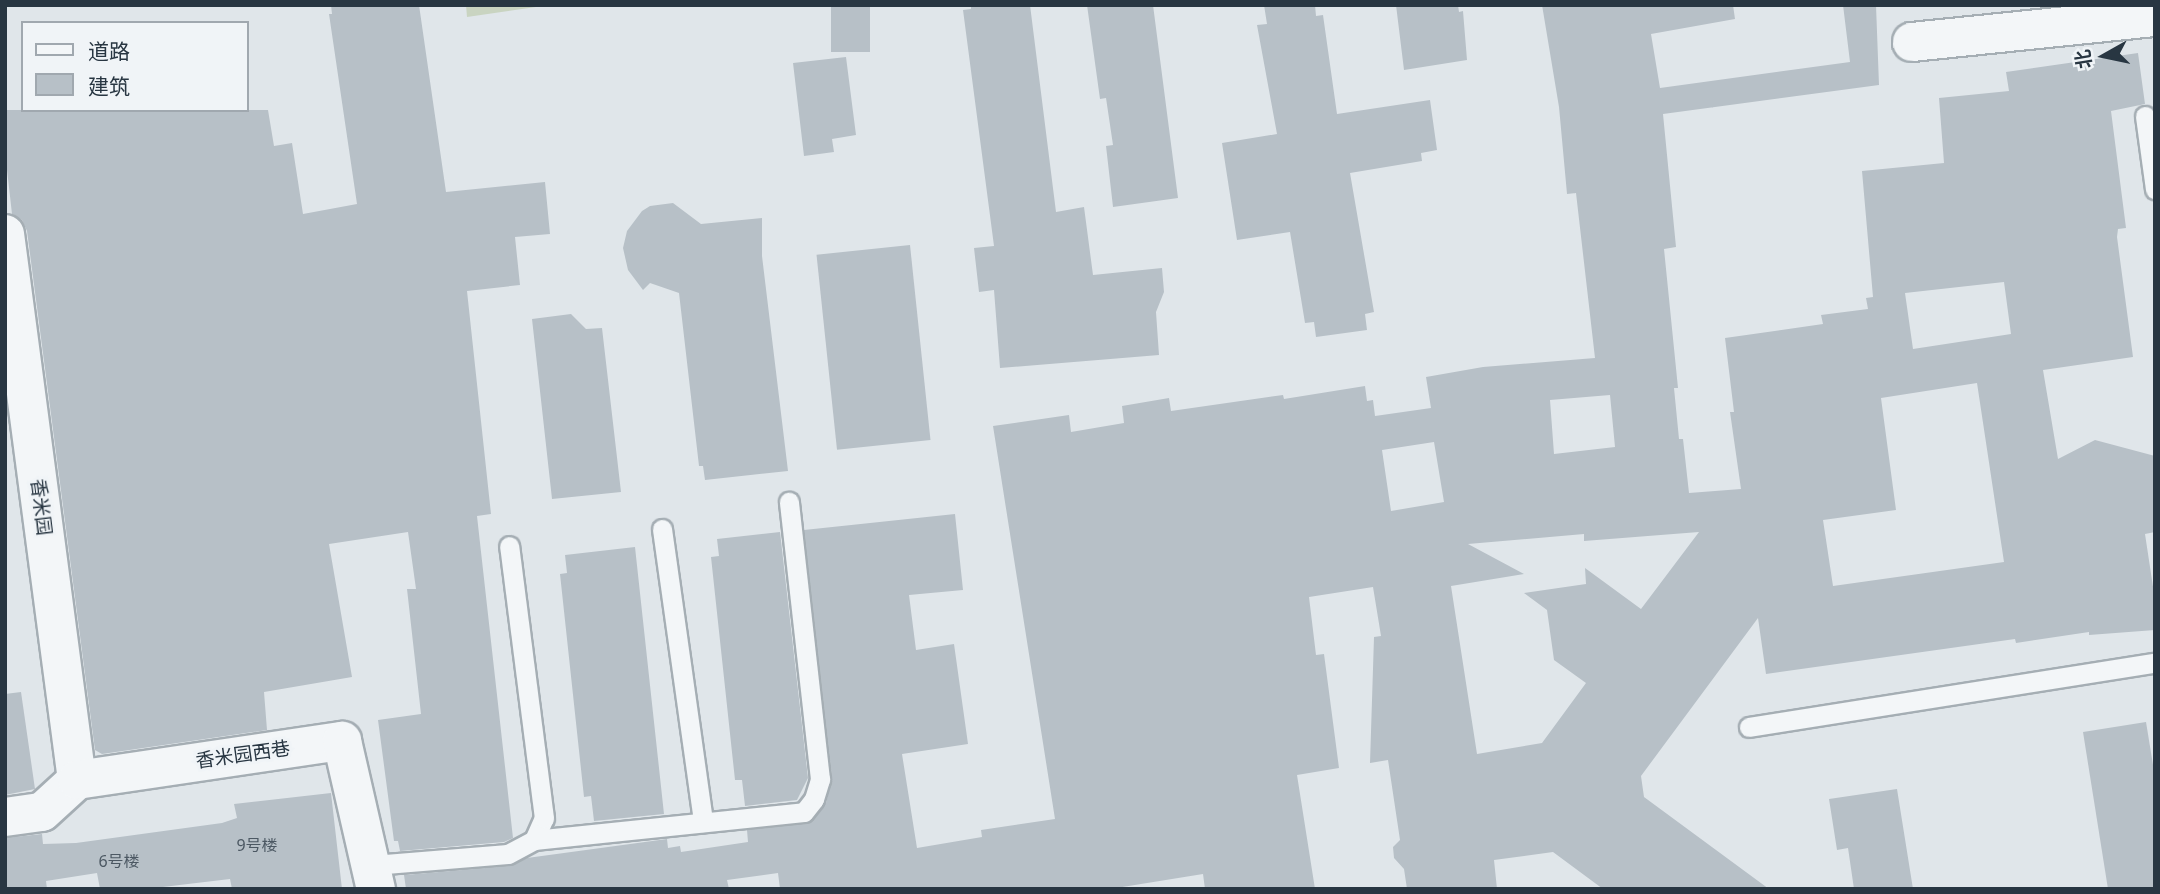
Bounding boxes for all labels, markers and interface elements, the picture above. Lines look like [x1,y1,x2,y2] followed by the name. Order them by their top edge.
[21,21,248,112] legend
[2069,21,2139,91] north arrow
[88,37,130,65] text: 道路
[2069,48,2098,71] text: 北
[88,72,130,100] text: 建筑
[26,477,56,537] street label: 香米园
[194,737,292,773] street label: 香米园西巷
[236,835,278,855] house number: 9号楼
[98,851,140,871] house number: 6号楼

